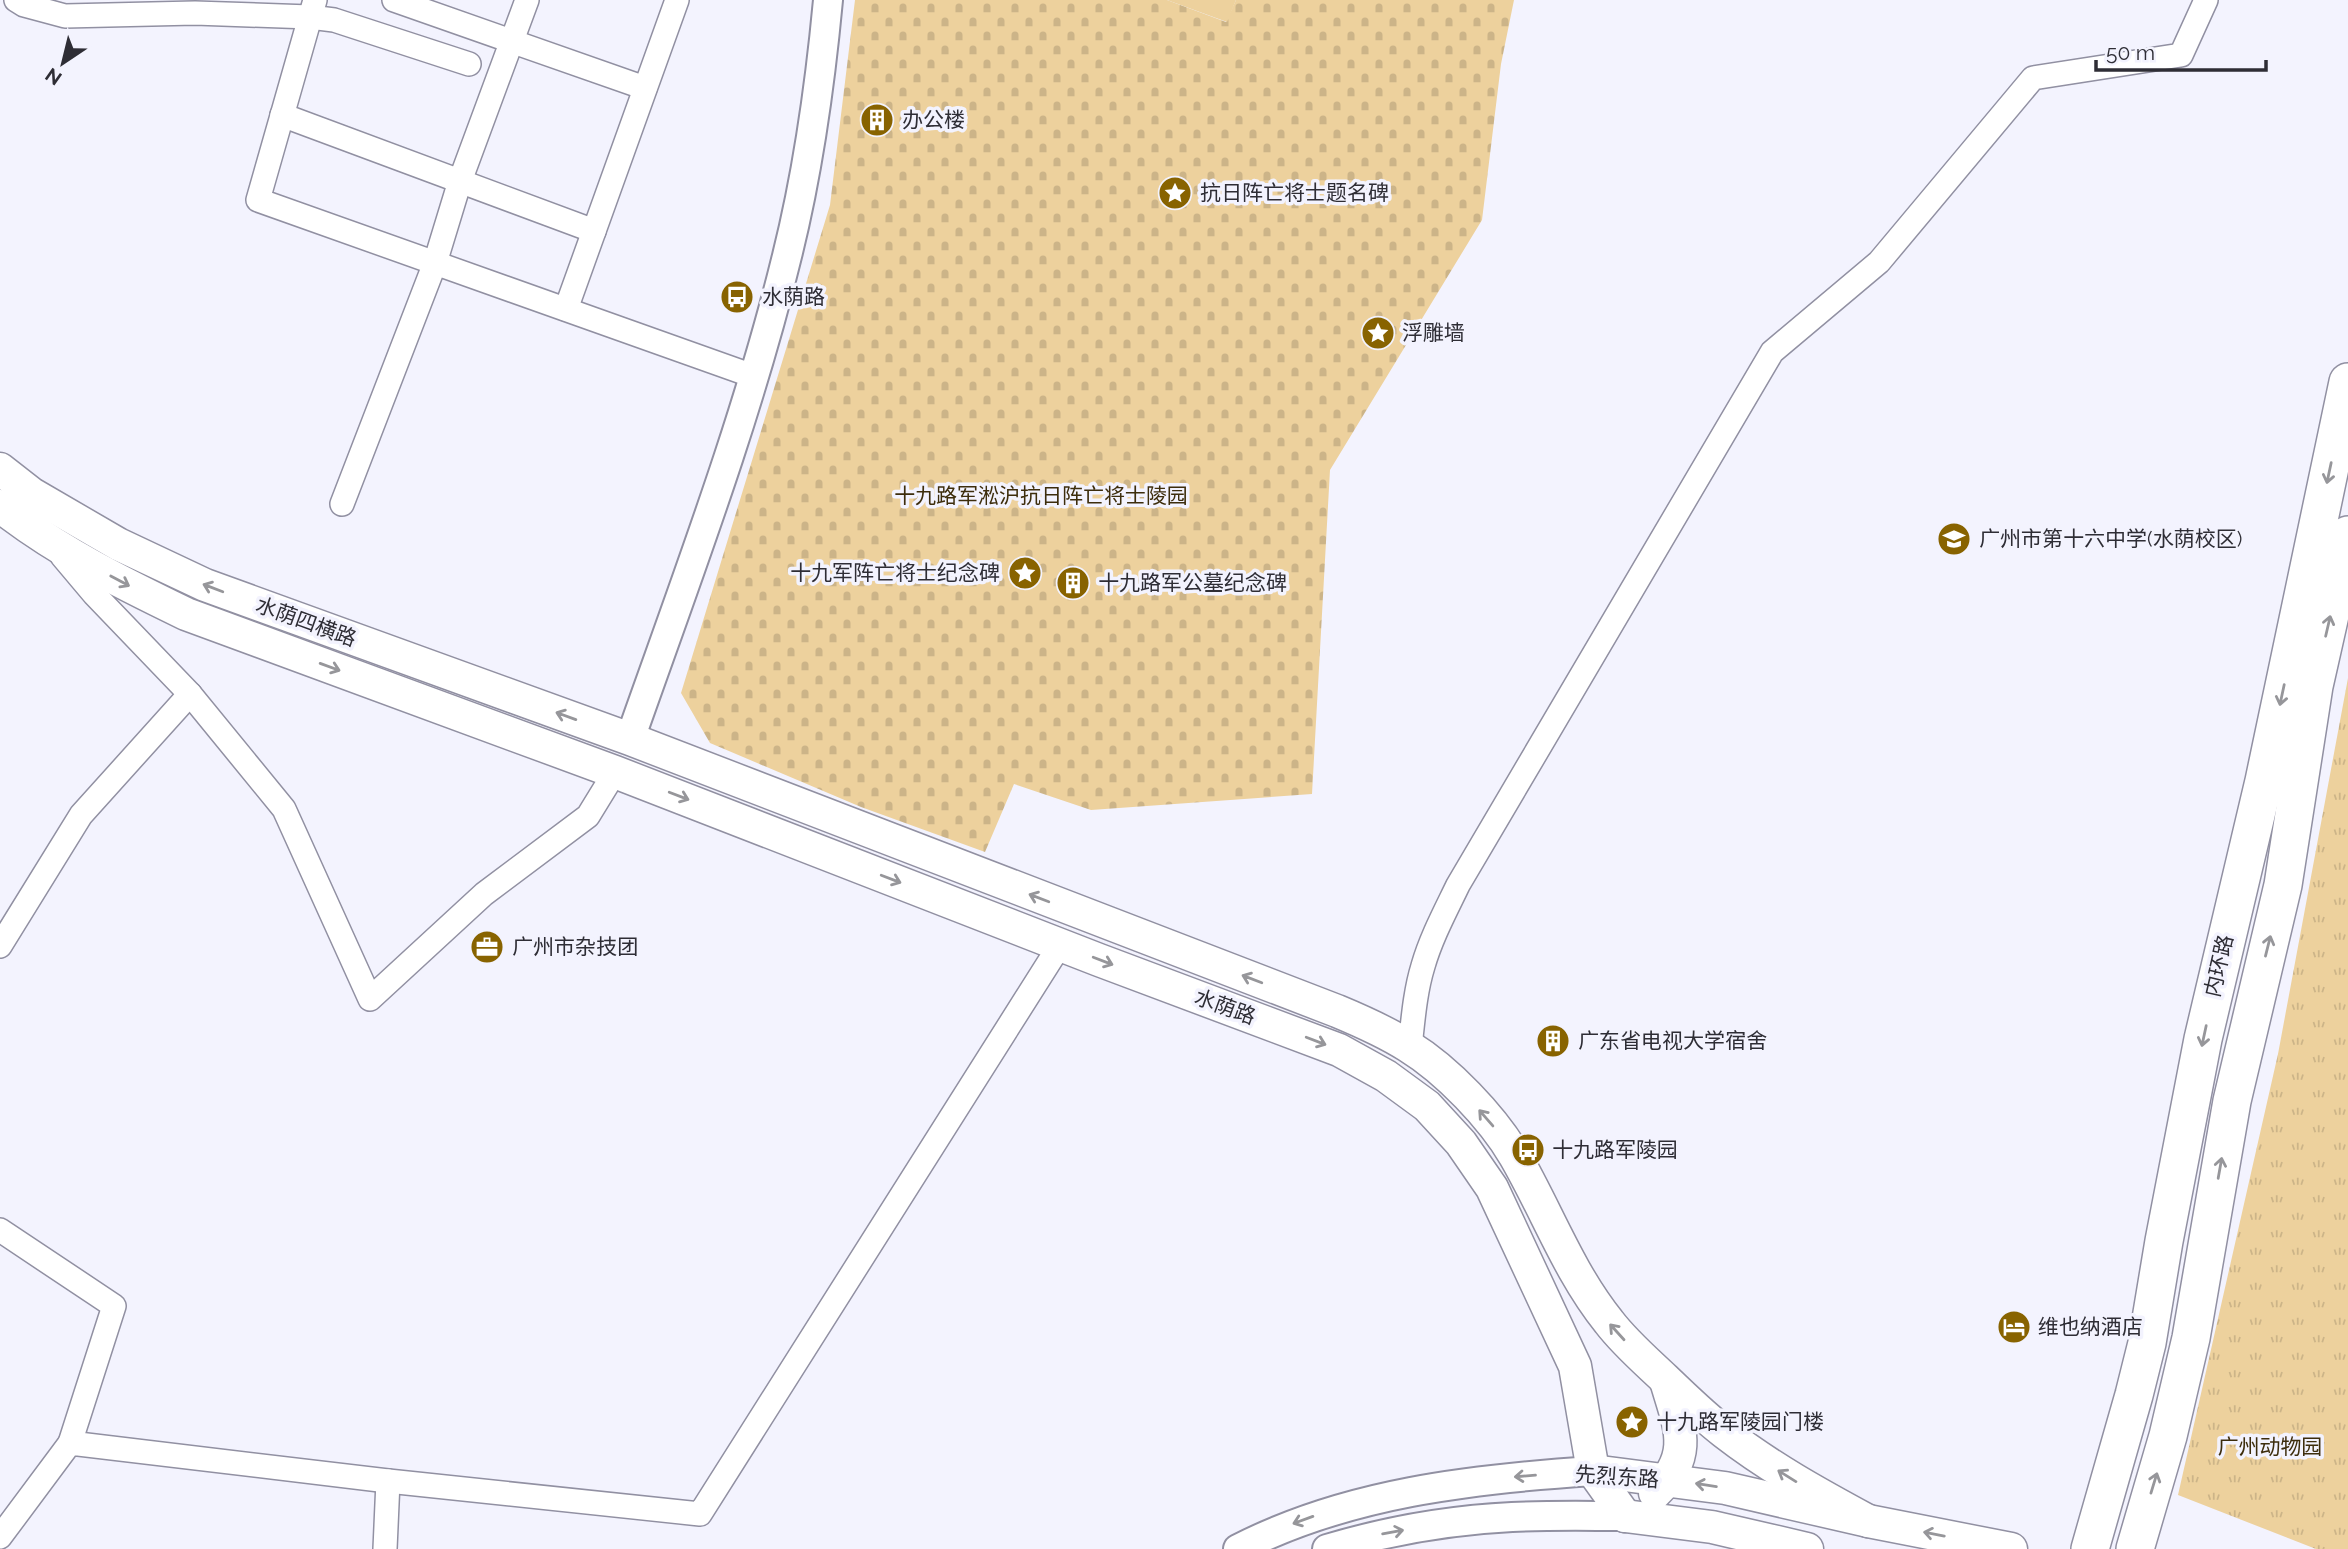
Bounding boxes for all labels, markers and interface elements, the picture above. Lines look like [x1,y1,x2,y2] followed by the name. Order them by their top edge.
[28,28,98,98] north arrow
[2096,28,2266,72] scale bar
[2106,40,2155,65] text: 50 m
[41,64,65,90] text: N
[858,101,896,139] building icon: 办公楼
[902,107,965,132] place label: 办公楼
[1156,174,1194,212] place icon: 抗日阵亡将士题名碑
[1200,180,1389,205] place label: 抗日阵亡将士题名碑
[718,278,756,316] bus stop icon: 水荫路
[762,284,825,309] place label: 水荫路
[1359,314,1397,352] place icon: 浮雕墙
[1402,320,1465,345] place label: 浮雕墙
[2321,461,2335,484] one-way arrow
[894,483,1188,508] park label: 十九路军淞沪抗日阵亡将士陵园
[1935,520,1973,558] school or university icon: 广州市第十六中学(水荫校区)
[1979,526,2242,551] place label: 广州市第十六中学(水荫校区)
[1006,554,1044,592] place icon: 十九军阵亡将士纪念碑
[790,560,1000,585] place label: 十九军阵亡将士纪念碑
[1054,564,1092,602] building icon: 十九路军公墓纪念碑
[1098,570,1287,595] place label: 十九路军公墓纪念碑
[109,575,130,589] one-way arrow
[203,581,225,593] one-way arrow
[253,592,360,651] street label: 水荫四横路
[2321,615,2335,638] one-way arrow
[319,662,341,674] one-way arrow
[2274,683,2288,706] one-way arrow
[555,708,577,721] one-way arrow
[667,791,689,804] one-way arrow
[879,874,901,886] one-way arrow
[1029,890,1051,903] one-way arrow
[468,928,506,966] office icon: 广州市杂技团
[2199,932,2238,999] street label: 内环路
[512,934,638,959] place label: 广州市杂技团
[2262,935,2275,958] one-way arrow
[1091,956,1113,969] one-way arrow
[1242,972,1263,984] one-way arrow
[1191,984,1259,1029] street label: 水荫路
[1534,1022,1572,1060] building icon: 广东省电视大学宿舍
[2196,1024,2210,1047] one-way arrow
[1578,1028,1767,1053] place label: 广东省电视大学宿舍
[1305,1036,1326,1048] one-way arrow
[1478,1109,1494,1127] one-way arrow
[1509,1131,1547,1169] bus stop icon: 十九路军陵园
[1552,1137,1678,1162] place label: 十九路军陵园
[2214,1157,2227,1180] one-way arrow
[1995,1308,2033,1346] hotel icon: 维也纳酒店
[2038,1314,2143,1339] place label: 维也纳酒店
[1609,1324,1626,1341] one-way arrow
[1613,1403,1651,1441] place icon: 十九路军陵园门楼
[1656,1409,1824,1434] place label: 十九路军陵园门楼
[2218,1434,2323,1459] park label: 广州动物园
[1574,1461,1660,1492] street label: 先烈东路
[1778,1468,1798,1482] one-way arrow
[1514,1470,1537,1483] one-way arrow
[2148,1473,2161,1495] one-way arrow
[1695,1478,1718,1491] one-way arrow
[1292,1515,1314,1528] one-way arrow
[1382,1525,1404,1538] one-way arrow
[1923,1527,1946,1540] one-way arrow

